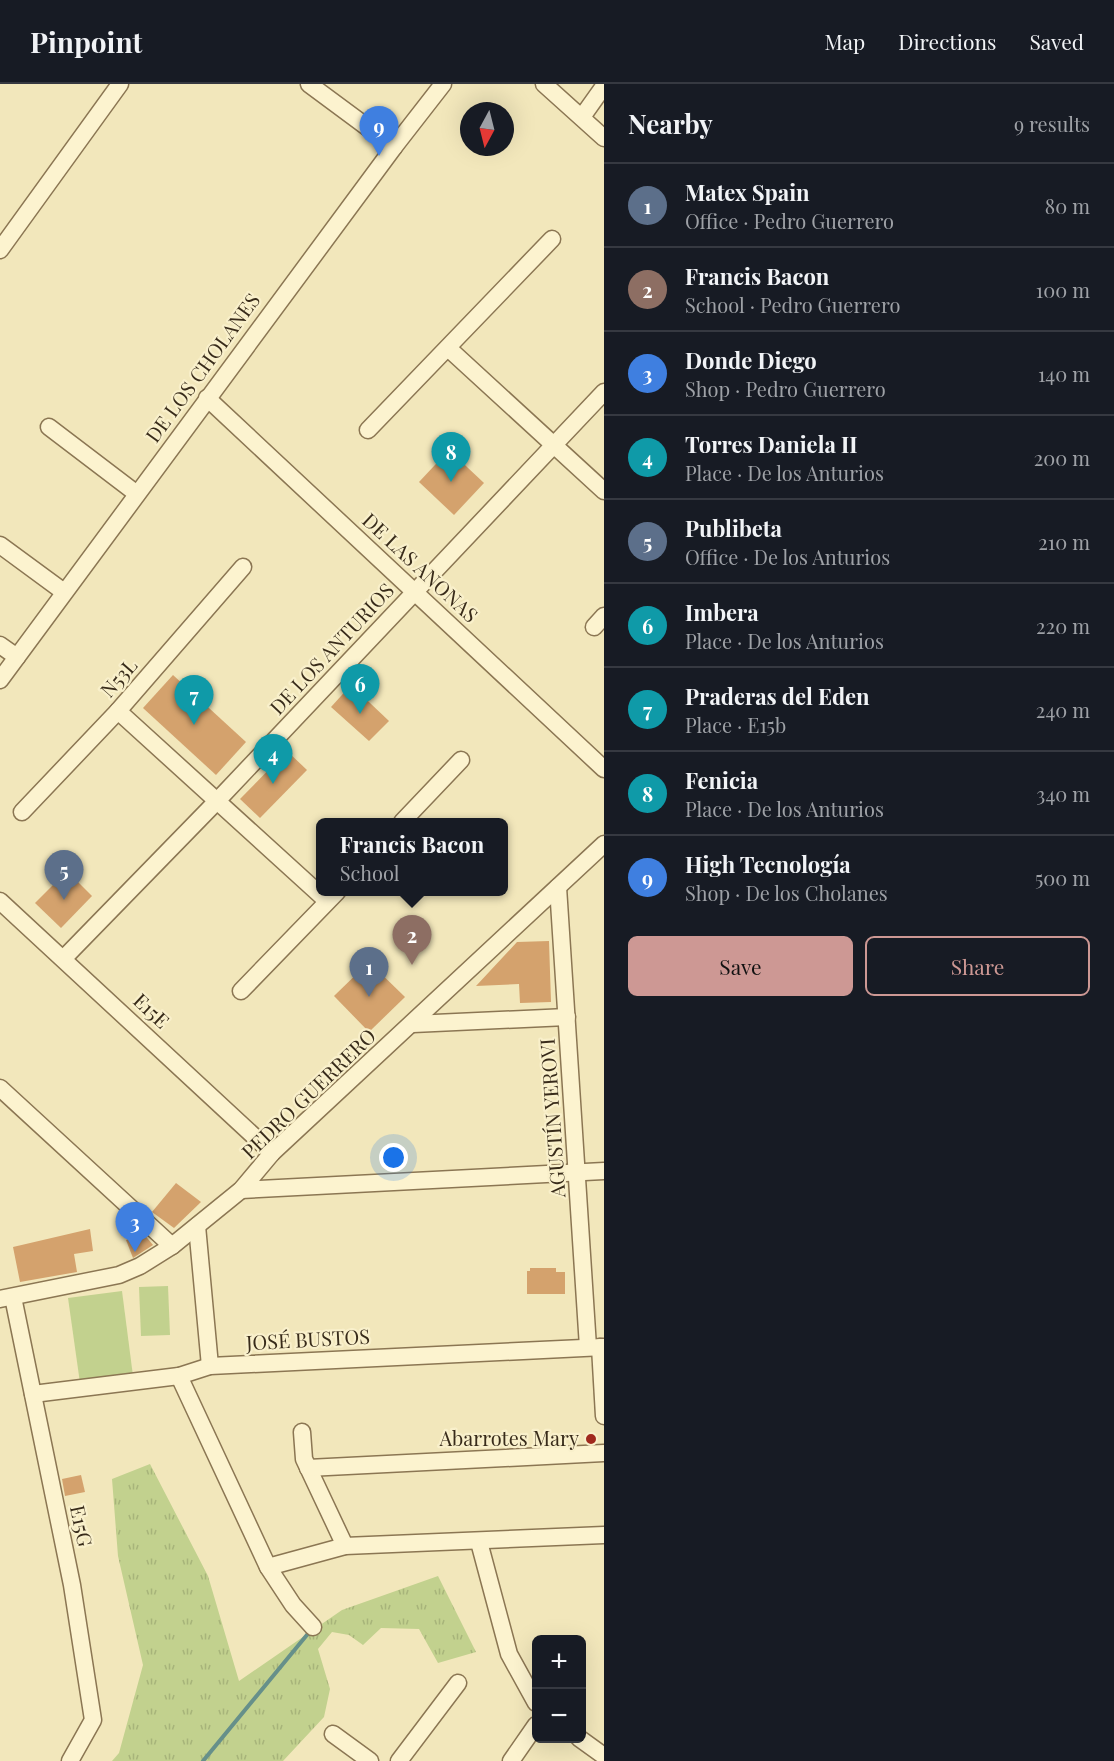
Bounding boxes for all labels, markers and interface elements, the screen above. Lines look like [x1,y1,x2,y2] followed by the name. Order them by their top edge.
[30,23,142,60] text: Pinpoint
[824,27,865,55] text: Map
[898,27,996,55] text: Directions
[1029,27,1084,55] text: Saved
[460,102,514,156] north arrow
[360,106,398,156] pin: 9
[628,106,713,141] text: Nearby
[1014,110,1090,137] text: 9 results
[685,177,810,207] text: Matex Spain
[644,192,651,219] text: 1
[1045,192,1090,219] text: 80 m
[685,207,894,234] text: Office · Pedro Guerrero
[685,261,829,291] text: Francis Bacon
[642,276,653,303] text: 2
[1036,276,1090,303] text: 100 m
[138,287,265,447] street label: DE LOS CHOLANES
[685,291,900,318] text: School · Pedro Guerrero
[685,345,817,375] text: Donde Diego
[643,360,652,387] text: 3
[1038,360,1090,387] text: 140 m
[685,375,886,402] text: Shop · Pedro Guerrero
[685,429,858,459] text: Torres Daniela II
[432,432,470,482] pin: 8
[642,444,653,471] text: 4
[1034,444,1090,471] text: 200 m
[685,459,884,486] text: Place · De los Anturios
[357,506,485,628] street label: DE LAS ANONAS
[685,513,782,543] text: Publibeta
[643,528,652,555] text: 5
[1038,528,1090,555] text: 210 m
[685,543,890,570] text: Office · De los Anturios
[263,576,399,720] street label: DE LOS ANTURIOS
[685,597,759,627] text: Imbera
[642,612,653,639] text: 6
[1036,612,1090,639] text: 220 m
[685,627,884,654] text: Place · De los Anturios
[94,652,142,702] street label: N53L
[340,664,380,714] pin: 6
[174,676,214,725] pin: 7
[685,681,870,711] text: Praderas del Eden
[643,696,652,723] text: 7
[1036,696,1090,723] text: 240 m
[685,711,786,738] text: Place · E15b
[254,734,292,784] pin: 4
[685,765,758,795] text: Fenicia
[642,780,653,807] text: 8
[1036,780,1090,807] text: 340 m
[685,795,884,822] text: Place · De los Anturios
[316,818,508,896] popup
[340,829,484,859] text: Francis Bacon
[685,849,851,879] text: High Tecnología
[44,850,84,900] pin: 5
[340,859,400,886] text: School
[642,864,653,891] text: 9
[1035,864,1090,891] text: 500 m
[685,879,888,906] text: Shop · De los Cholanes
[392,916,432,965] pin: 2
[628,936,853,996] button: Save
[865,936,1090,996] button: Share
[350,948,388,997] pin: 1
[128,986,176,1033] street label: E15E
[235,1022,381,1164] street label: PEDRO GUERRERO
[532,1038,571,1200] street label: AGUSTÍN YEROVI
[379,1143,408,1172] your location
[116,1202,154,1252] pin: 3
[244,1322,371,1355] street label: JOSÉ BUSTOS
[438,1424,579,1451] place label: Abarrotes Mary
[584,1432,598,1446] marker: Abarrotes Mary
[65,1502,100,1549] street label: E15G
[532,1635,586,1743] map controls
[532,1635,586,1689] button: +
[532,1689,586,1743] button: −

